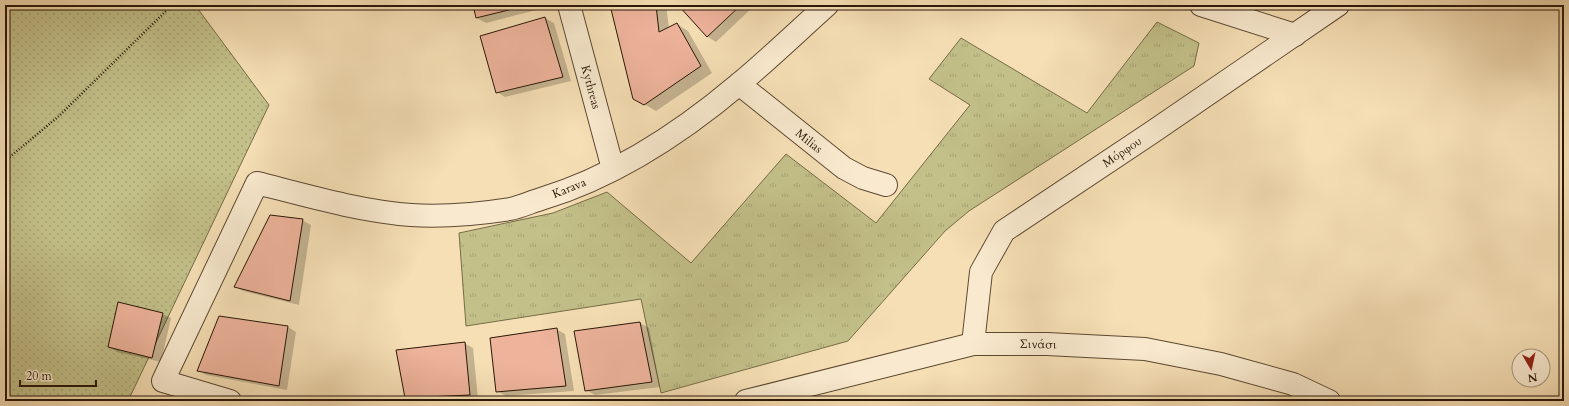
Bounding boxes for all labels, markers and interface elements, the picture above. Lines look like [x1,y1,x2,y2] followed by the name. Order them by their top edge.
[577,63,605,111] street label: Kythreas
[792,125,826,157] street label: Milias
[1099,133,1145,172] street label: Μόρφου
[550,174,589,202] street label: Karava
[1019,336,1057,352] street label: Σινάσι
[1511,348,1551,388] north arrow
[20,362,96,388] scale bar
[26,368,53,384] text: 20 m
[1526,369,1538,386] text: N

